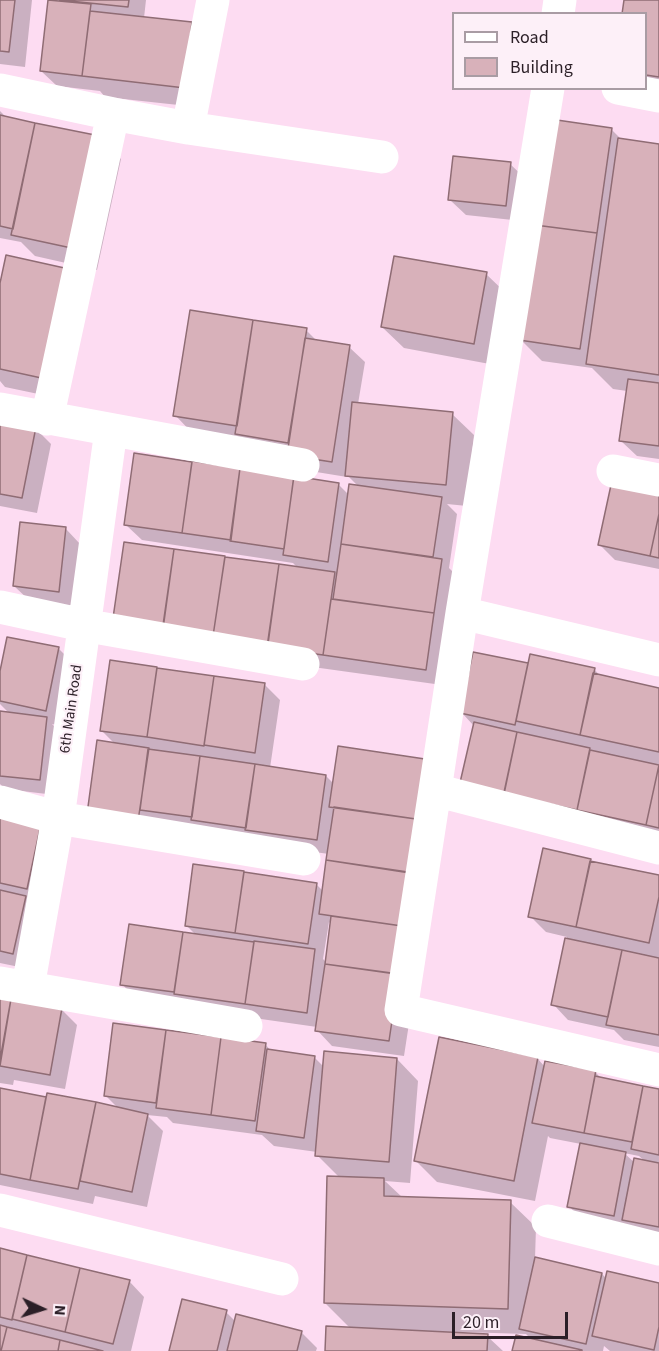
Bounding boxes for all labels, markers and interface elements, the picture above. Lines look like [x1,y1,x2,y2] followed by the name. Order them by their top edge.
[452,12,647,90] legend
[510,25,549,50] text: Road
[510,55,573,80] text: Building
[57,664,87,754] street label: 6th Main Road
[12,1279,72,1339] north arrow
[455,1300,570,1338] scale bar
[49,1304,71,1316] text: N
[463,1310,499,1335] text: 20 m

